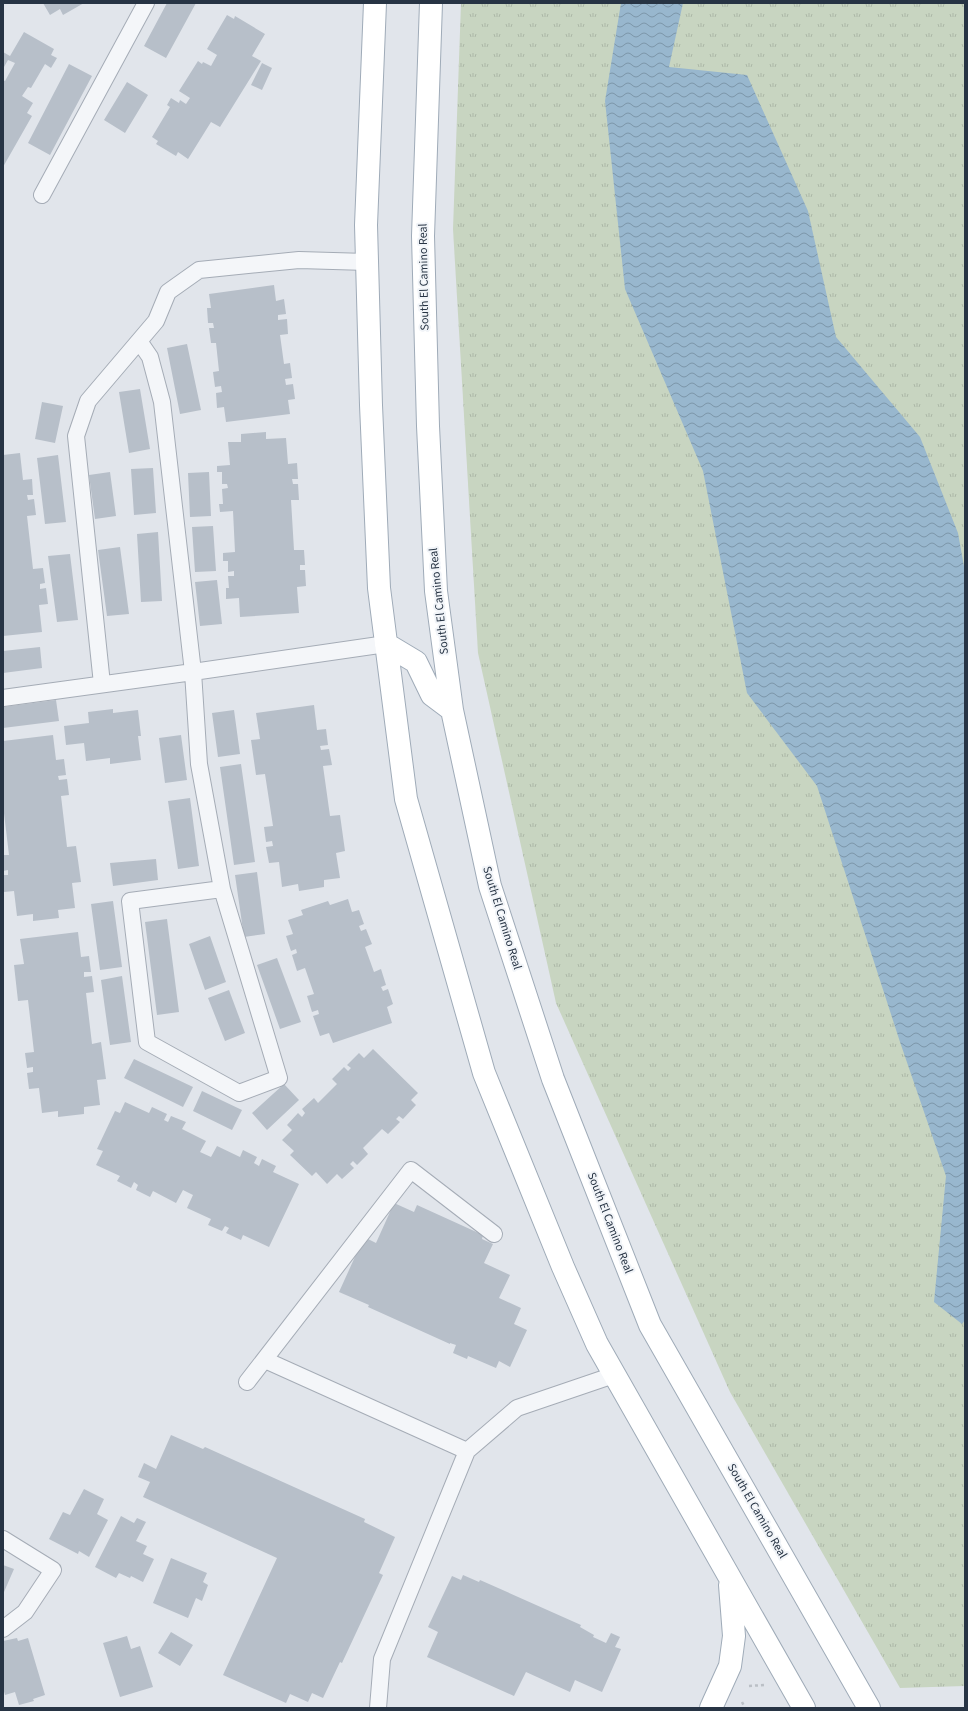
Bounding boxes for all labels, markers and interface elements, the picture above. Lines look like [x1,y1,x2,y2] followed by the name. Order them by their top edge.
[415,223,433,331] street label: South El Camino Real
[425,547,453,655] street label: South El Camino Real
[478,864,526,972] street label: South El Camino Real
[583,1170,637,1276] street label: South El Camino Real
[723,1460,791,1562] street label: South El Camino Real

